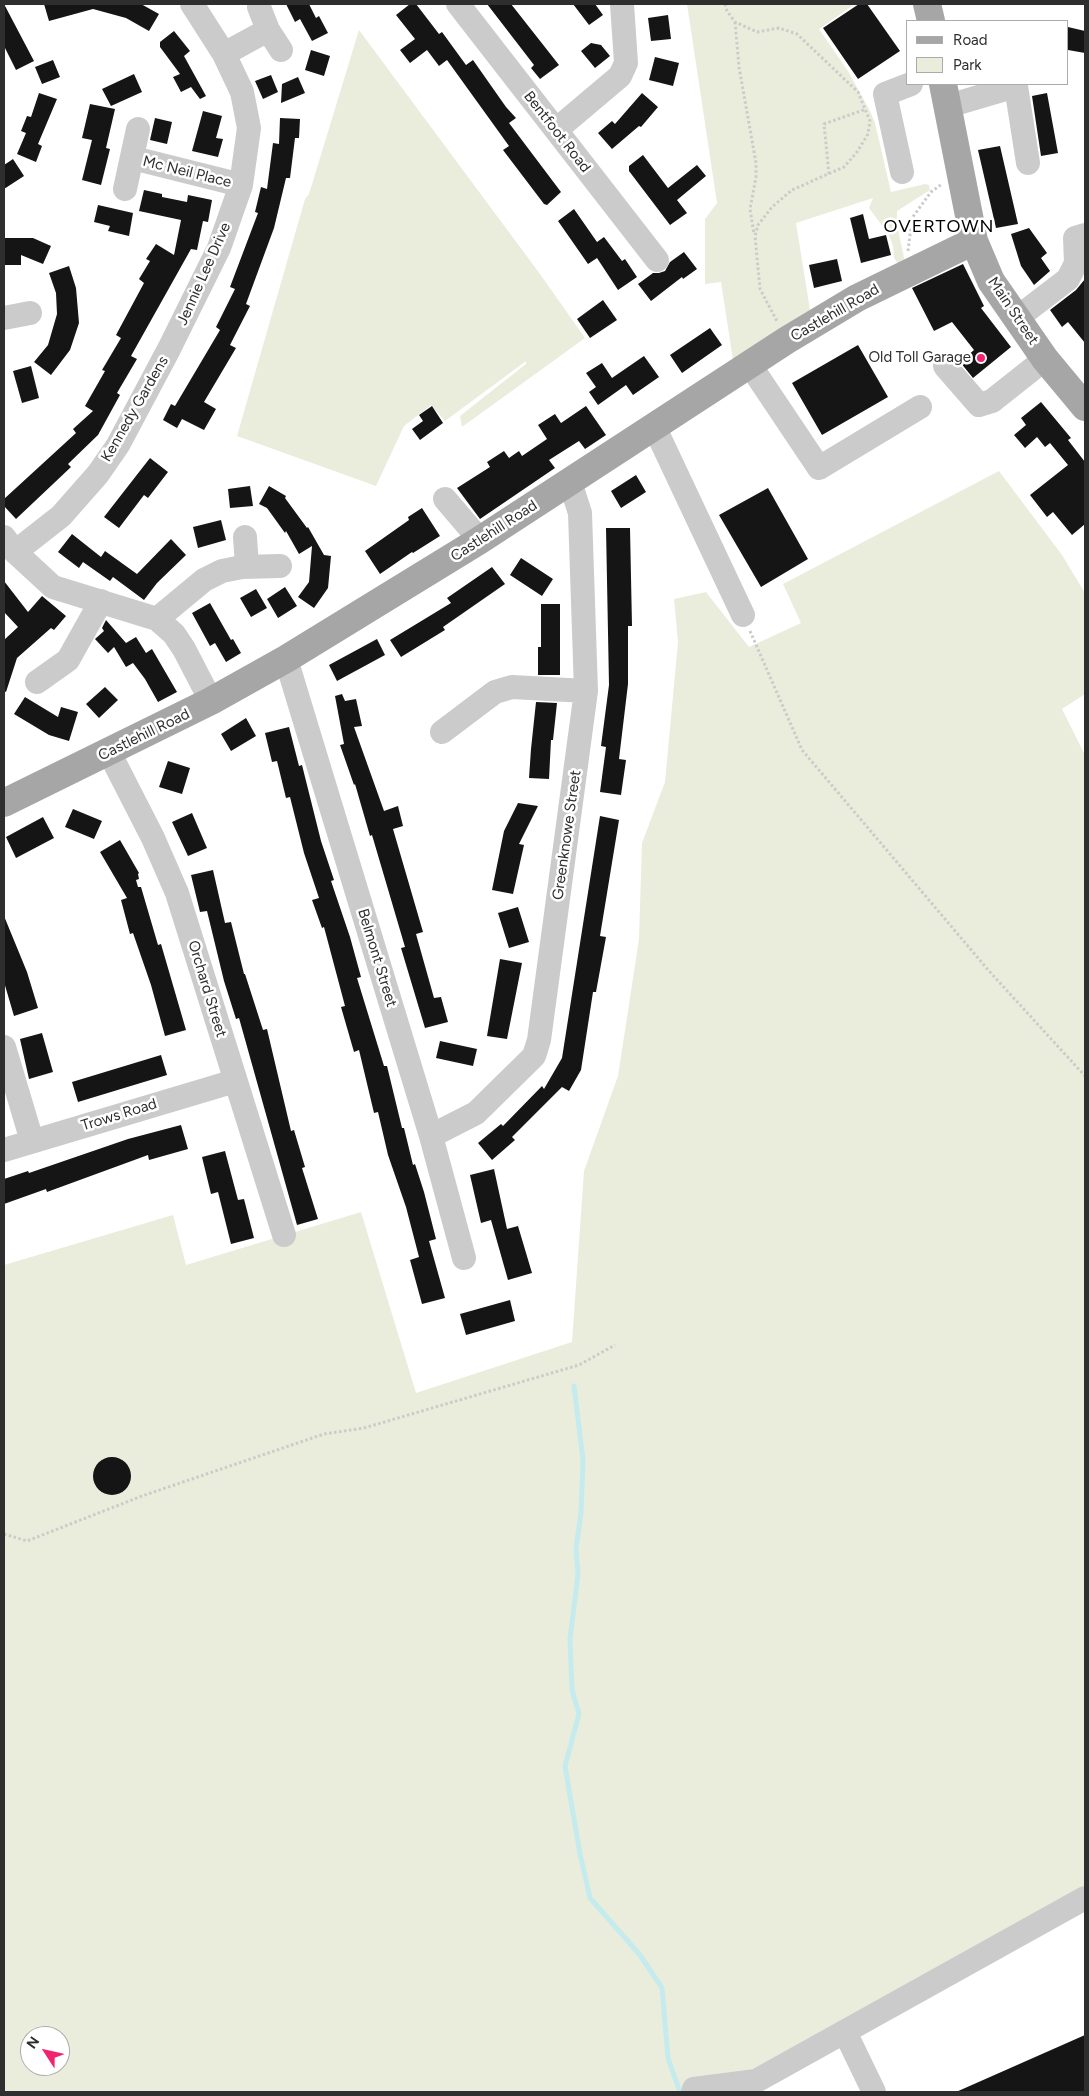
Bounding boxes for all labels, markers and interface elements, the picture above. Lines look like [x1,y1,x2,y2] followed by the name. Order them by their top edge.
[906,20,1069,85] legend
[953,31,988,49] text: Road
[953,56,982,74] text: Park
[520,88,594,176] street label: Bentfoot Road
[141,152,233,192] street label: Mc Neil Place
[882,216,996,238] district label: OVERTOWN
[173,220,235,328] street label: Jennie Lee Drive
[984,274,1042,348] street label: Main Street
[788,280,882,346] street label: Castlehill Road
[868,349,971,367] place label: Old Toll Garage
[975,352,987,364] marker: Old Toll Garage
[97,353,173,465] street label: Kennedy Gardens
[447,496,541,566] street label: Castlehill Road
[95,705,193,765] street label: Castlehill Road
[549,769,585,901] street label: Greenknowe Street
[354,907,400,1009] street label: Belmont Street
[184,938,230,1040] street label: Orchard Street
[79,1095,159,1135] street label: Trows Road
[20,2026,70,2076] north arrow
[23,2033,43,2052] text: N

